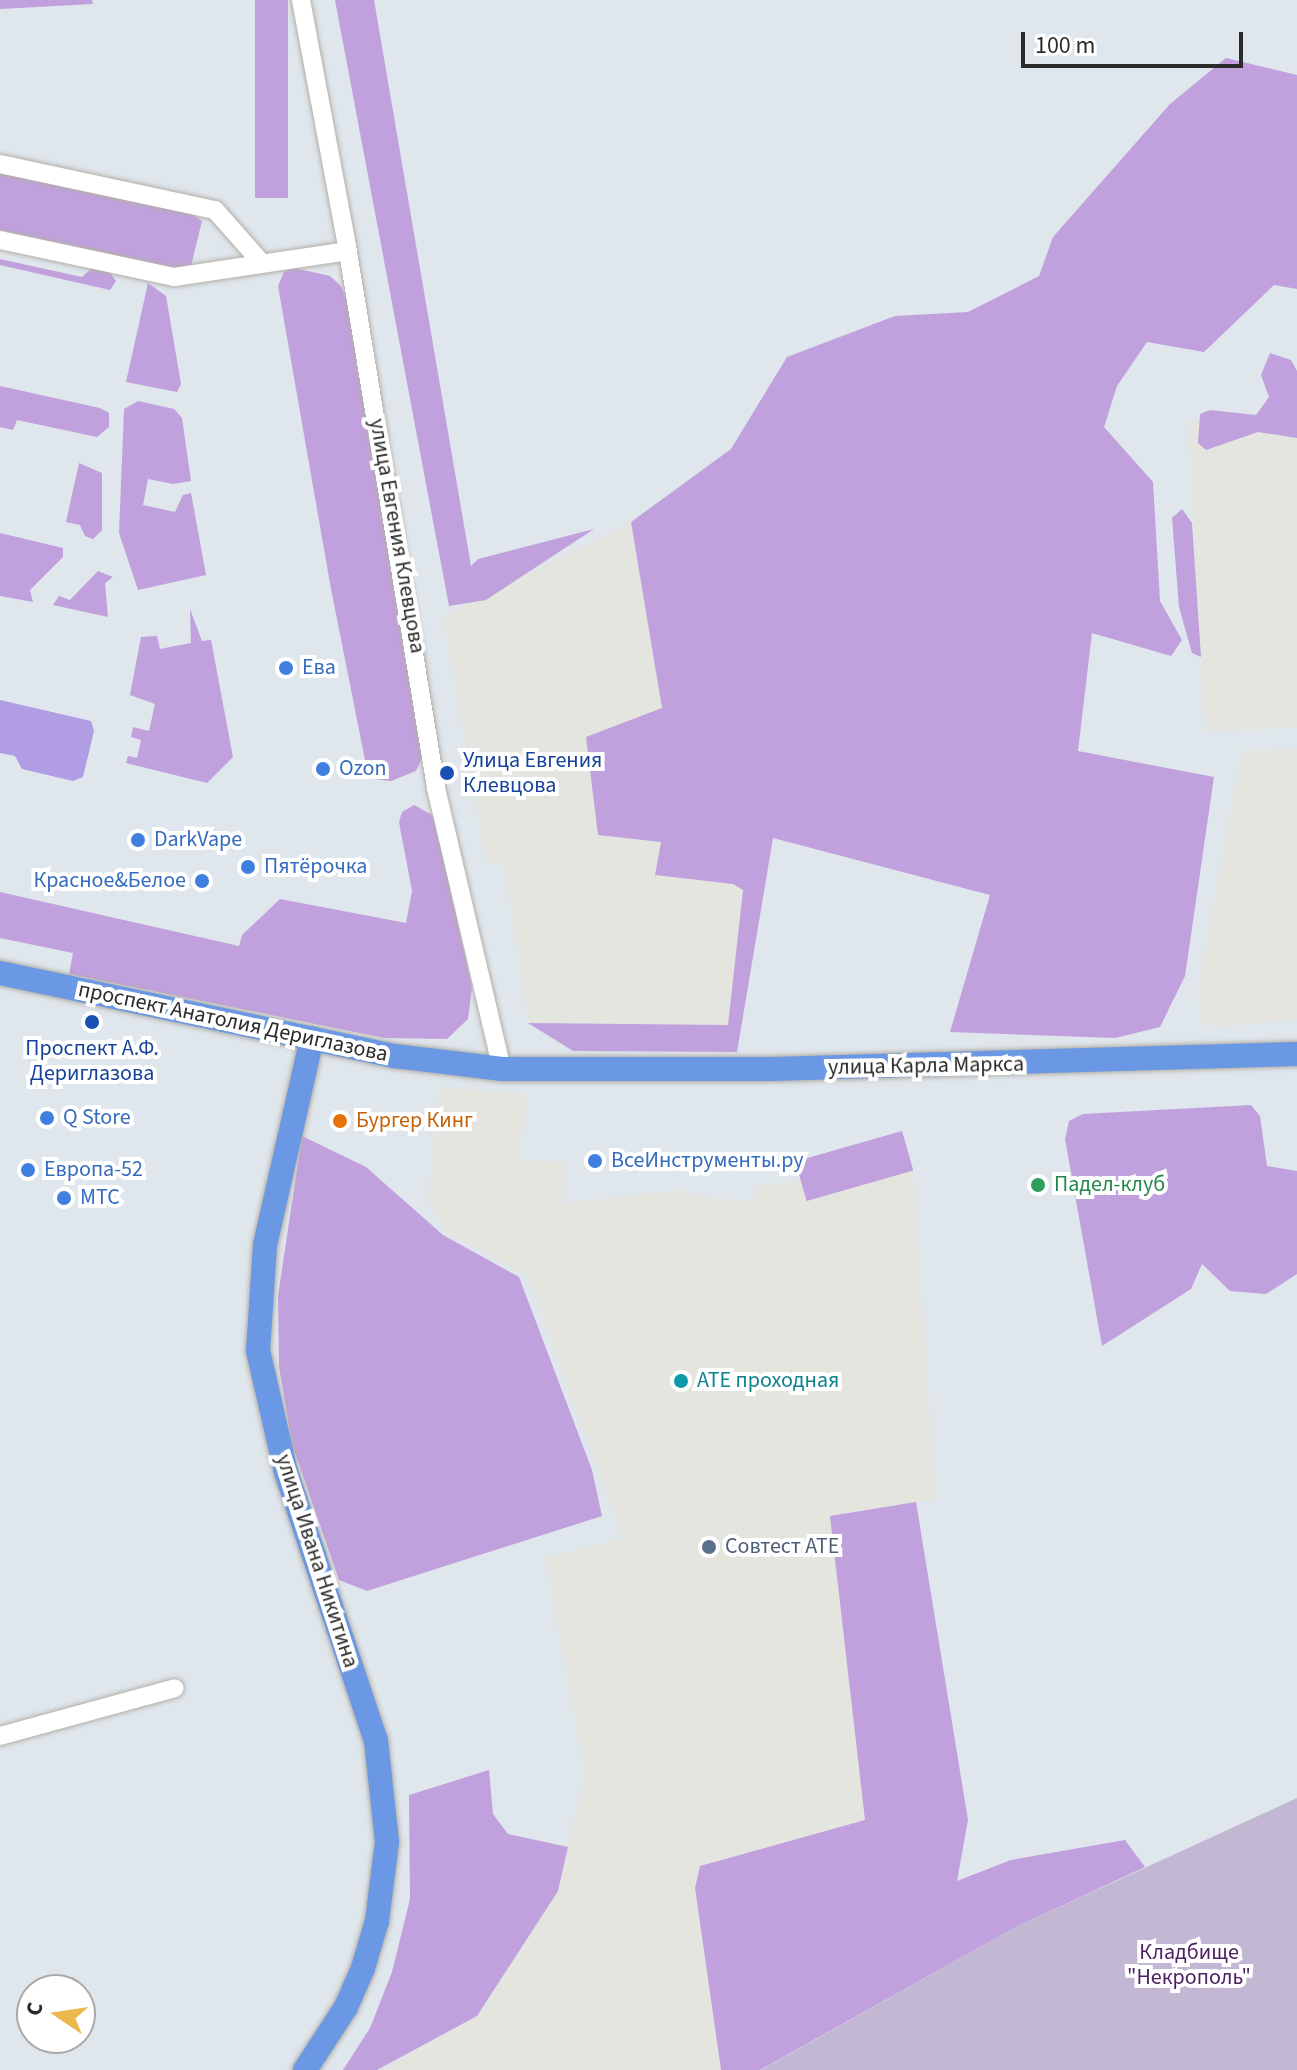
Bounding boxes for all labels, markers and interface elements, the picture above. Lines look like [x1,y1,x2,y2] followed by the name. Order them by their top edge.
[1025,16,1247,66] scale bar
[1035,28,1095,63] text: 100 m
[363,417,431,655] street label: улица Евгения Клевцова
[302,655,336,681] place label: Ева
[277,659,295,677] marker: Ева
[463,747,602,798] place label: Улица Евгения Клевцова
[339,756,387,782] place label: Ozon
[314,760,332,778] marker: Ozon
[438,764,456,782] marker: Улица Евгения Клевцова
[154,827,242,853] place label: DarkVape
[129,831,147,849] marker: DarkVape
[264,854,367,880] place label: Пятёрочка
[239,858,257,876] marker: Пятёрочка
[33,868,186,894] place label: Красное&Белое
[193,872,211,890] marker: Красное&Белое
[76,976,390,1068] street label: проспект Анатолия Дериглазова
[83,1013,101,1031] marker: Проспект А.Ф. Дериглазова
[25,1035,159,1086] place label: Проспект А.Ф. Дериглазова
[828,1051,1024,1081] street label: улица Карла Маркса
[63,1105,131,1131] place label: Q Store
[356,1108,473,1134] place label: Бургер Кинг
[38,1109,56,1127] marker: Q Store
[331,1112,349,1130] marker: Бургер Кинг
[611,1148,804,1174] place label: ВсеИнструменты.ру
[586,1152,604,1170] marker: ВсеИнструменты.ру
[44,1157,143,1183] place label: Европа-52
[19,1161,37,1179] marker: Европа-52
[1054,1172,1165,1198] place label: Падел-клуб
[1029,1176,1047,1194] marker: Падел-клуб
[80,1185,120,1211] place label: МТС
[55,1189,73,1207] marker: МТС
[697,1368,839,1394] place label: АТЕ проходная
[672,1372,690,1390] marker: АТЕ проходная
[270,1451,364,1671] street label: улица Ивана Никитина
[725,1534,839,1560] place label: Совтест АТЕ
[700,1538,718,1556] marker: Совтест АТЕ
[1127,1939,1251,1990] park label: Кладбище "Некрополь"
[16,1974,96,2054] north arrow
[18,1999,52,2019] text: С

